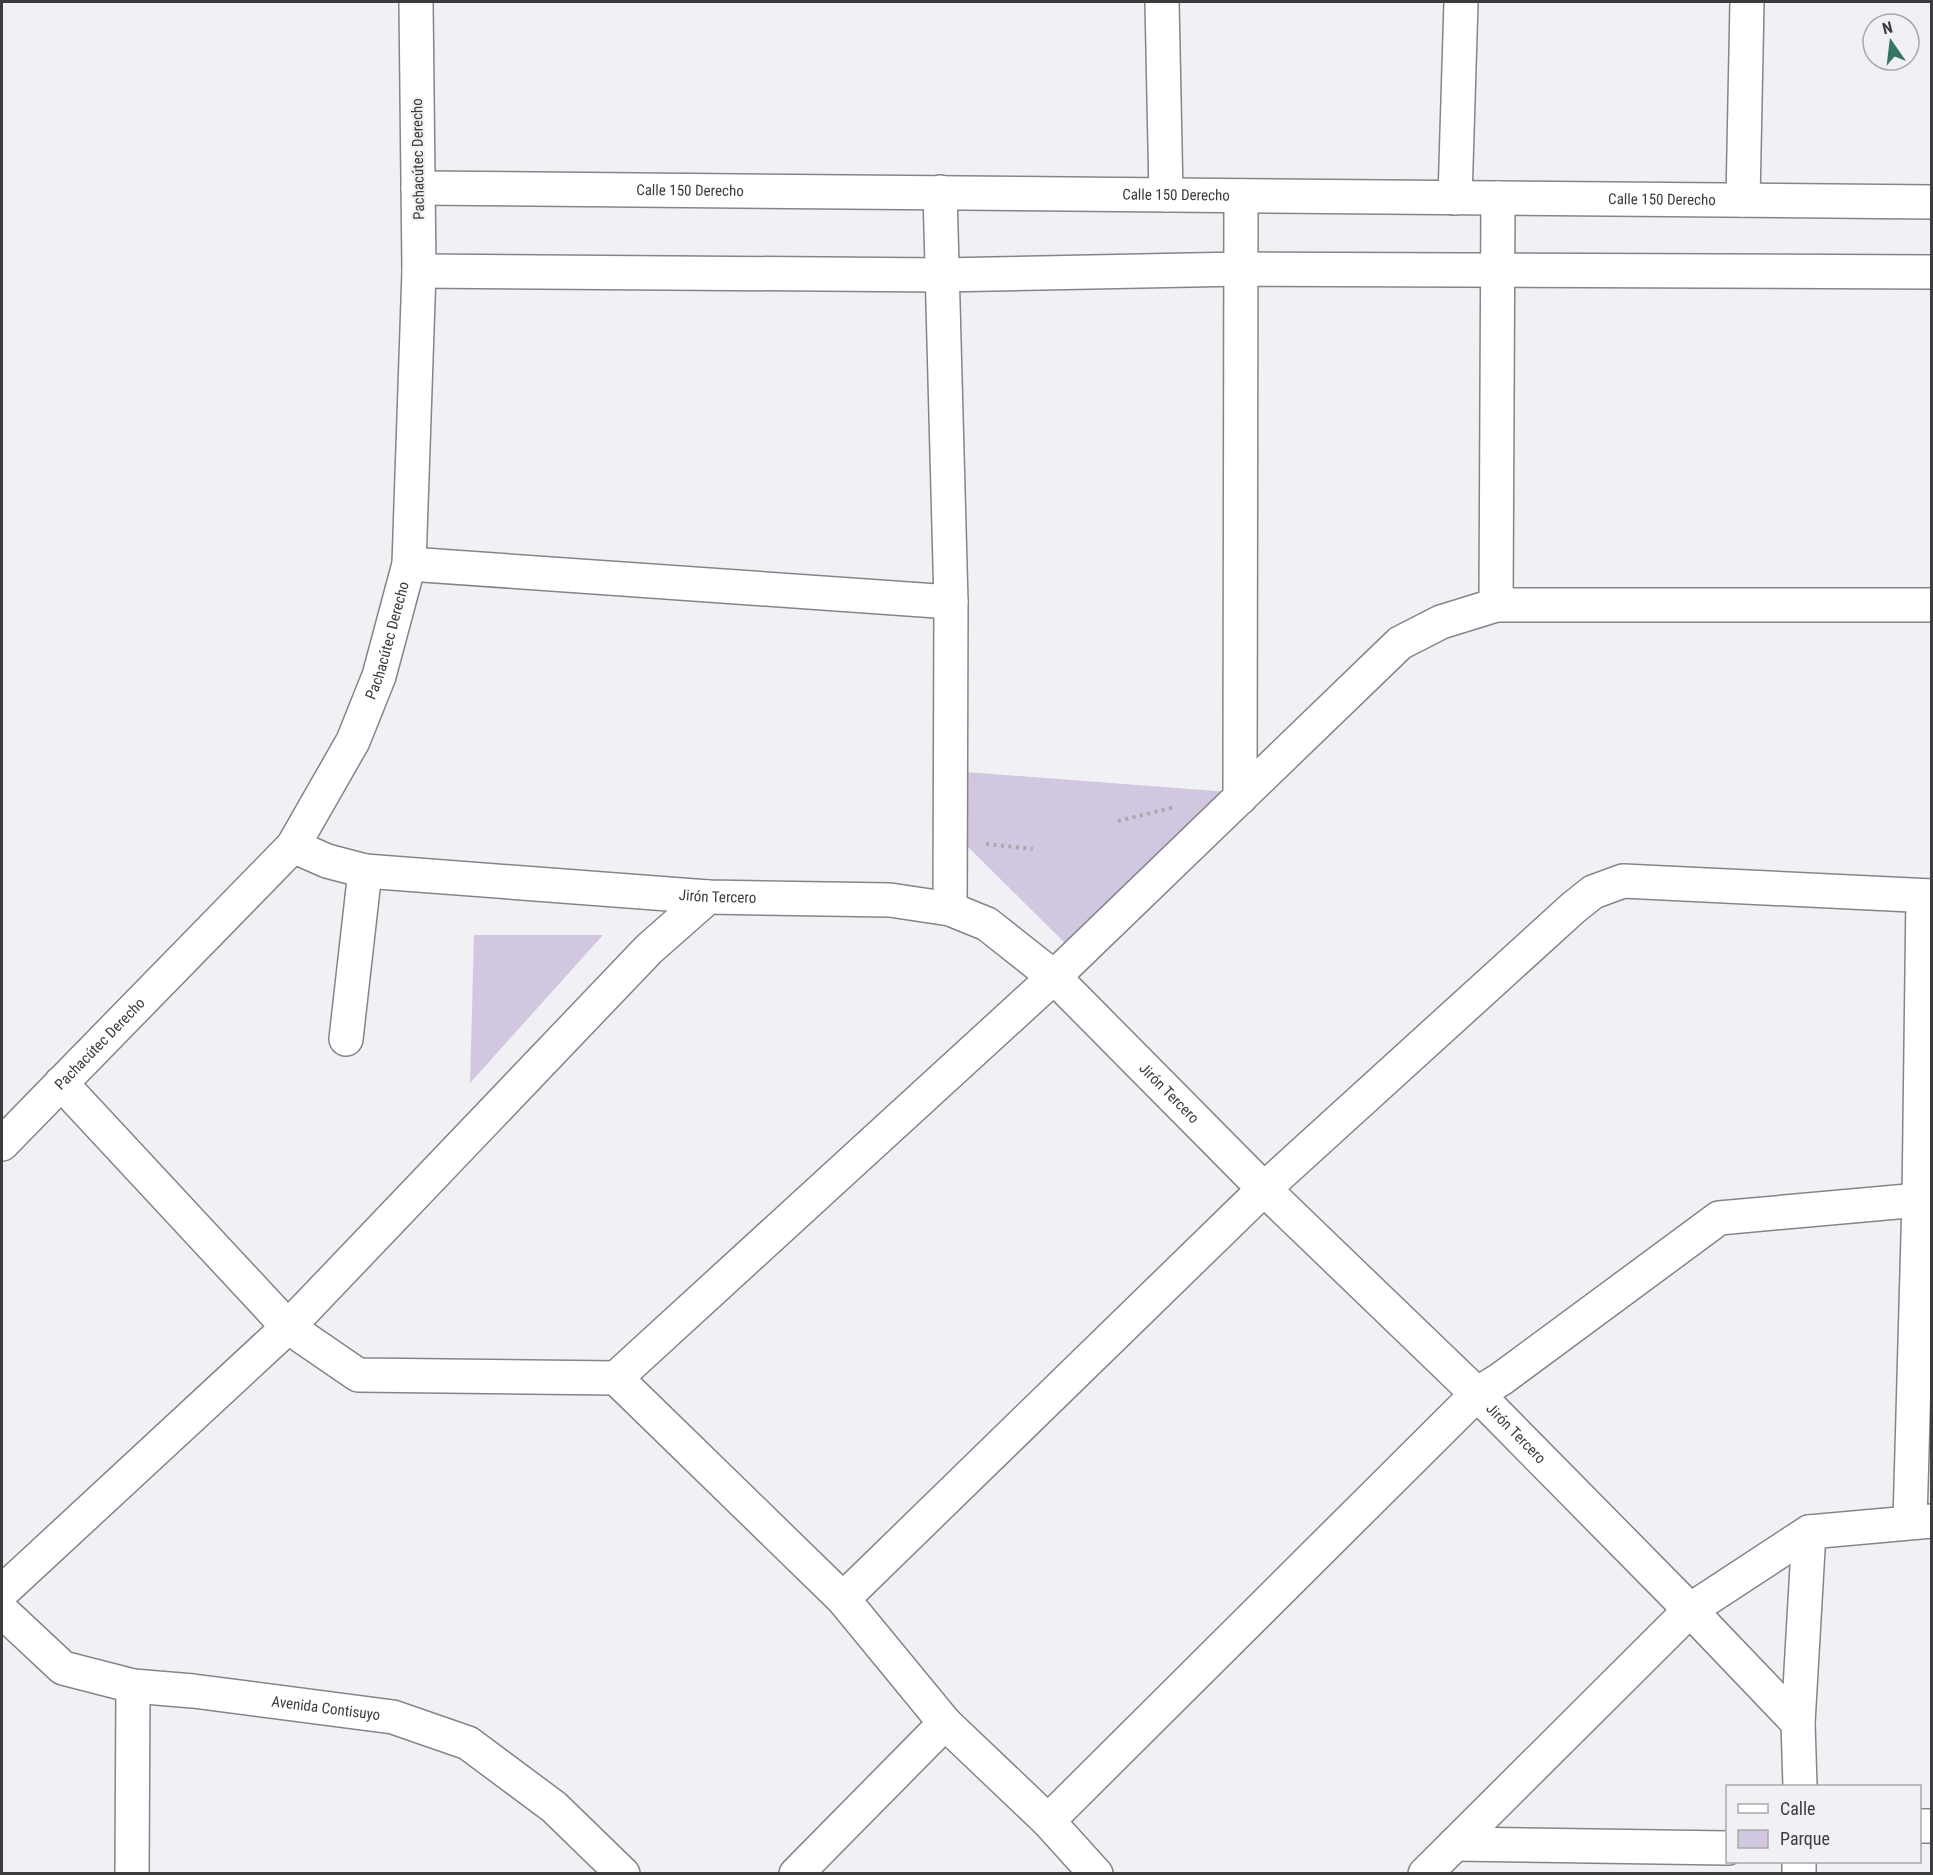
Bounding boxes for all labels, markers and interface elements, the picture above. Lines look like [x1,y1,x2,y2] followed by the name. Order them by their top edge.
[1861,12,1921,72] north arrow
[1880,18,1895,38] text: N
[408,98,428,220] street label: Pachacútec Derecho
[636,181,744,200] street label: Calle 150 Derecho
[1122,186,1230,205] street label: Calle 150 Derecho
[1608,190,1716,209] street label: Calle 150 Derecho
[362,580,413,702] street label: Pachacútec Derecho
[678,886,757,907] street label: Jirón Tercero
[51,994,149,1094] street label: Pachacútec Derecho
[1135,1059,1203,1127] street label: Jirón Tercero
[1482,1400,1550,1467] street label: Jirón Tercero
[270,1692,381,1724] street label: Avenida Contisuyo
[1726,1785,1921,1863] legend
[1780,1798,1816,1819] text: Calle
[1780,1828,1830,1849] text: Parque

